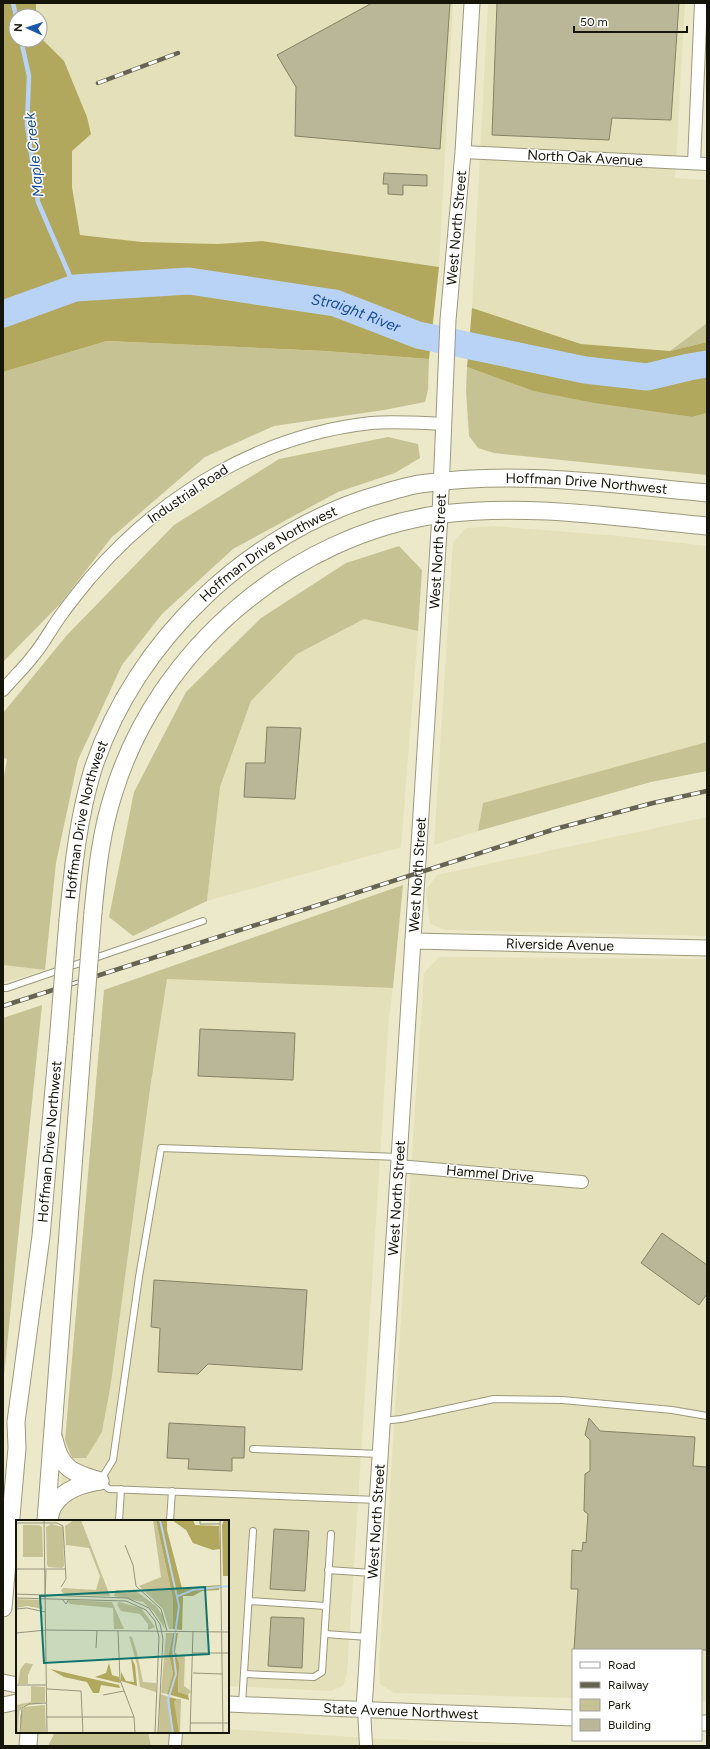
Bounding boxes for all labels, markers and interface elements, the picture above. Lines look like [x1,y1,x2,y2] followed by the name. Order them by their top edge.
[8,8,48,48] north arrow
[574,8,687,34] scale bar
[580,15,608,29] text: 50 m
[12,23,25,32] text: N
[21,111,47,198] water label: Maple Creek
[527,146,644,170] street label: North Oak Avenue
[443,170,470,286] street label: West North Street
[310,291,404,337] water label: Straight River
[145,461,231,527] street label: Industrial Road
[505,470,668,498] street label: Hoffman Drive Northwest
[426,493,449,609] street label: West North Street
[196,502,339,605] street label: Hoffman Drive Northwest
[62,738,111,900] street label: Hoffman Drive Northwest
[405,817,429,933] street label: West North Street
[506,935,615,954] street label: Riverside Avenue
[34,1060,65,1223] street label: Hoffman Drive Northwest
[384,1140,409,1256] street label: West North Street
[445,1162,535,1186] street label: Hammel Drive
[364,1463,388,1579] street label: West North Street
[16,1520,229,1733] inset map
[572,1649,702,1741] legend
[608,1658,636,1672] text: Road
[608,1678,649,1692] text: Railway
[608,1698,631,1712] text: Park
[323,1699,479,1723] street label: State Avenue Northwest
[608,1718,651,1732] text: Building

